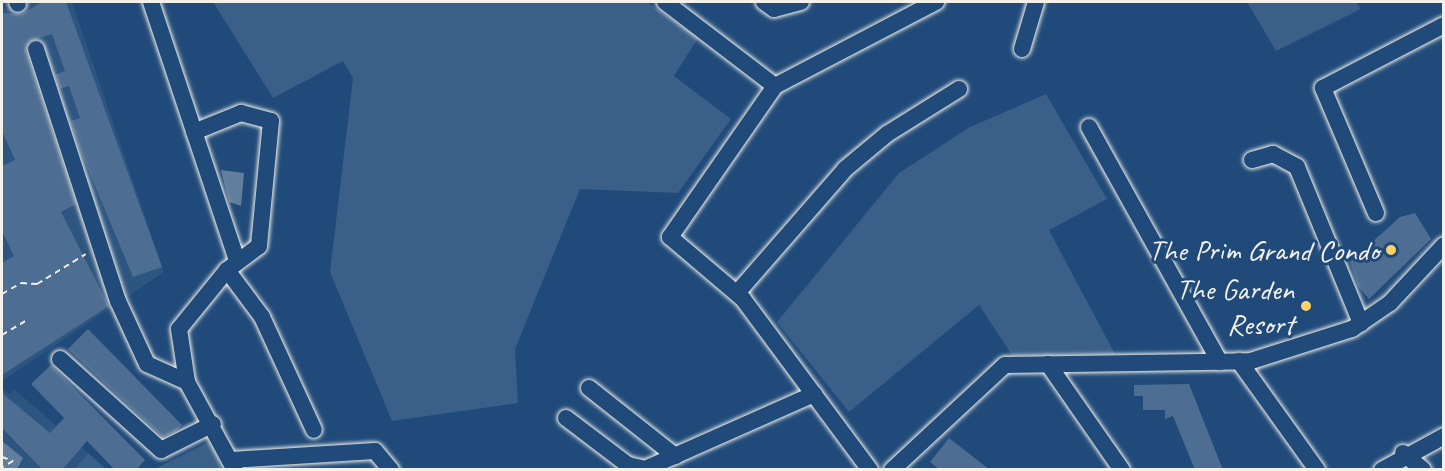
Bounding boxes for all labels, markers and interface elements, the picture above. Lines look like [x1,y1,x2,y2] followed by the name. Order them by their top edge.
[1146,232,1379,268] place label: The Prim Grand Condo
[1384,243,1398,257] marker: The Prim Grand Condo
[1175,271,1294,342] place label: The Garden Resort
[1299,299,1313,313] marker: The Garden Resort

